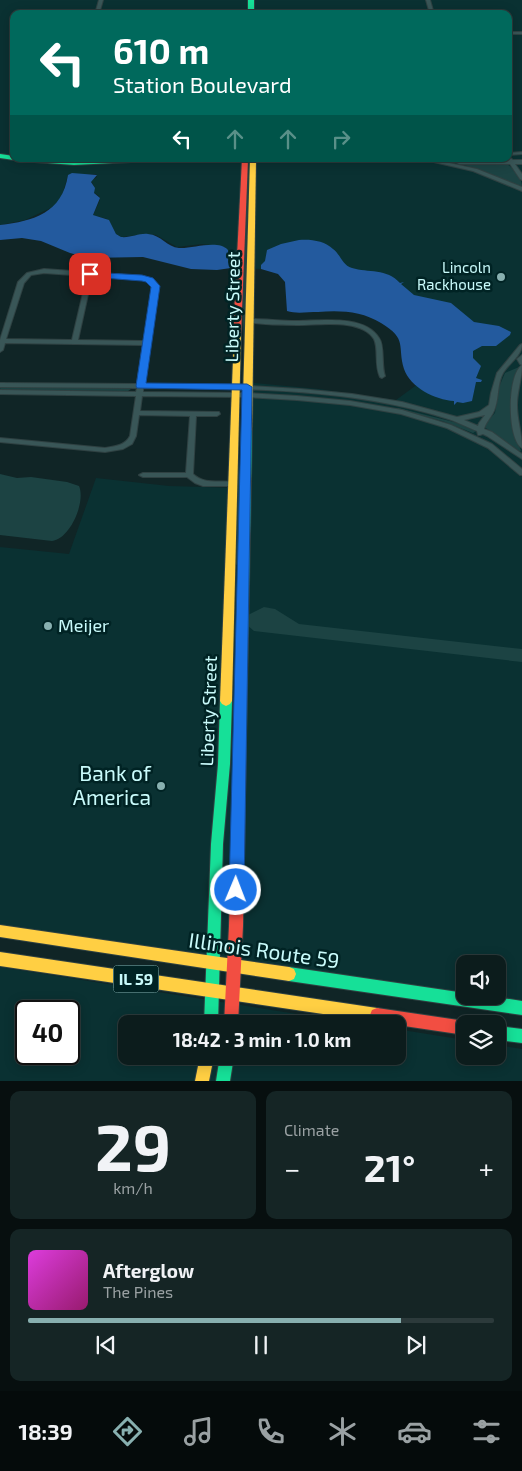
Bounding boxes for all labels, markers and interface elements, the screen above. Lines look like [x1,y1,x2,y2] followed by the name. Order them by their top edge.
[113,29,209,71] text: 610 m
[30,30,95,95] icon: left
[113,71,292,97] text: Station Boulevard
[168,125,196,153] icon: left
[221,125,249,153] icon: ahead
[274,125,302,153] icon: ahead
[327,125,355,153] icon: right
[220,251,244,363] street label: Liberty Street
[69,253,111,295] pin
[417,258,491,293] place label: Lincoln Rackhouse
[76,260,104,288] icon: arrive
[495,271,507,283] marker: Lincoln Rackhouse
[58,614,109,636] place label: Meijer
[42,620,54,632] marker: Meijer
[195,655,221,767] street label: Liberty Street
[73,760,152,809] place label: Bank of America
[155,780,167,792] marker: Bank of America
[209,863,261,915] position arrow
[187,927,341,972] street label: Illinois Route 59
[456,955,506,1065] map controls
[456,955,506,1005] button: sound
[114,966,158,992] road number: IL 59
[15,1000,80,1065] speed limit sign: 40
[456,1015,506,1065] button: layers
[173,1028,351,1051] text: 18:42 · 3 min · 1.0 km
[95,1106,171,1184] text: 29
[284,1120,339,1139] text: Climate
[364,1144,415,1190] text: 21°
[284,1151,300,1185] text: −
[479,1151,494,1185] text: +
[113,1178,153,1197] text: km/h
[103,1259,194,1282] text: Afterglow
[103,1282,173,1301] text: The Pines
[92,1331,120,1359] icon: previous
[247,1331,275,1359] icon: pause
[402,1331,430,1359] icon: next
[110,1414,145,1449] icon: directions
[181,1414,216,1449] icon: music
[253,1414,288,1449] icon: phone
[325,1414,360,1449] icon: climate
[397,1414,432,1449] icon: car
[469,1414,504,1449] icon: filters
[18,1418,73,1444] text: 18:39

